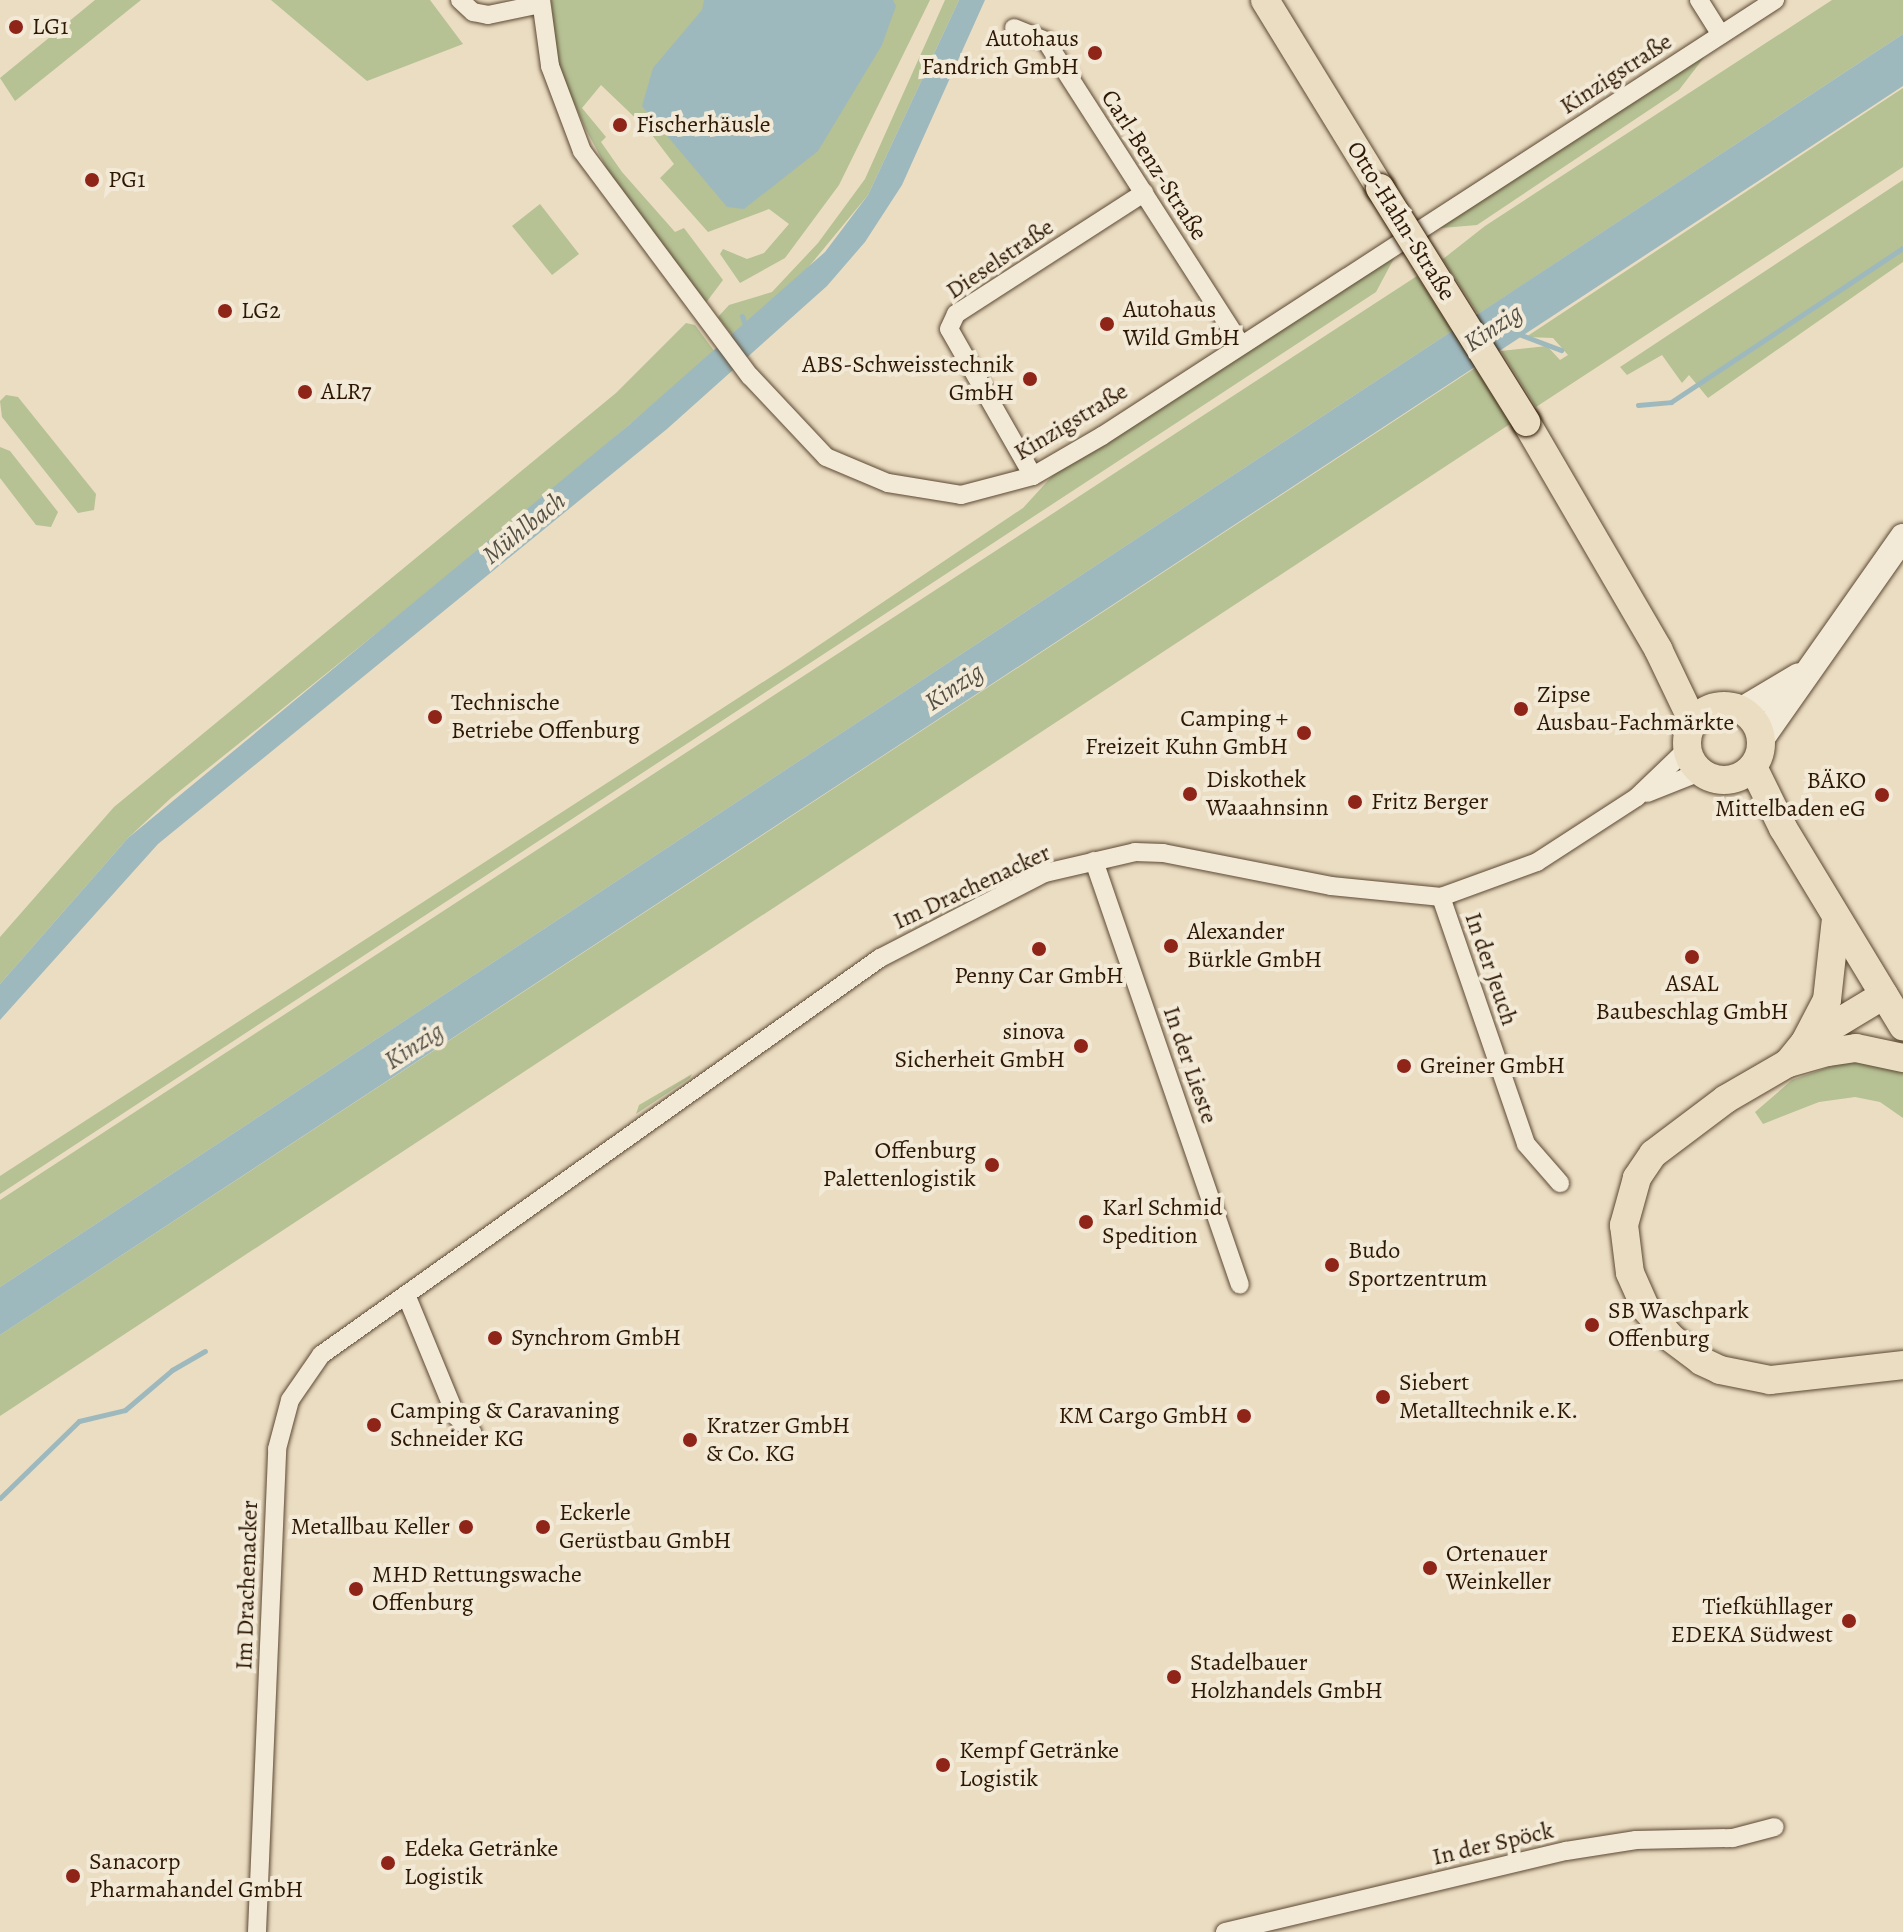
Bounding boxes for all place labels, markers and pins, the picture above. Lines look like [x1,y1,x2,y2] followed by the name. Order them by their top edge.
[32,13,68,41] place label: LG1
[7,18,25,36] marker: LG1
[922,25,1079,81] place label: Autohaus Fandrich GmbH
[1086,44,1104,62] marker: Autohaus Fandrich GmbH
[636,111,770,139] place label: Fischerhäusle
[611,116,629,134] marker: Fischerhäusle
[108,166,145,194] place label: PG1
[83,171,101,189] marker: PG1
[1123,296,1240,352] place label: Autohaus Wild GmbH
[241,297,281,325] place label: LG2
[216,302,234,320] marker: LG2
[1098,315,1116,333] marker: Autohaus Wild GmbH
[802,351,1014,407] place label: ABS-Schweisstechnik GmbH
[1021,370,1039,388] marker: ABS-Schweisstechnik GmbH
[321,378,371,406] place label: ALR7
[296,383,314,401] marker: ALR7
[1537,681,1734,737] place label: Zipse Ausbau-Fachmärkte
[451,689,640,745] place label: Technische Betriebe Offenburg
[1512,700,1530,718] marker: Zipse Ausbau-Fachmärkte
[1085,705,1288,761] place label: Camping + Freizeit Kuhn GmbH
[426,708,444,726] marker: Technische Betriebe Offenburg
[1295,724,1313,742] marker: Camping + Freizeit Kuhn GmbH
[1206,766,1329,822] place label: Diskothek Waaahnsinn
[1715,767,1866,823] place label: BÄKO Mittelbaden eG
[1181,785,1199,803] marker: Diskothek Waaahnsinn
[1873,786,1891,804] marker: BÄKO Mittelbaden eG
[1371,788,1488,816] place label: Fritz Berger
[1346,793,1364,811] marker: Fritz Berger
[1187,918,1322,974] place label: Alexander Bürkle GmbH
[1162,937,1180,955] marker: Alexander Bürkle GmbH
[1030,940,1048,958] marker: Penny Car GmbH
[1683,948,1701,966] marker: ASAL Baubeschlag GmbH
[954,962,1124,990] place label: Penny Car GmbH
[1595,970,1789,1026] place label: ASAL Baubeschlag GmbH
[895,1018,1065,1074] place label: sinova Sicherheit GmbH
[1072,1037,1090,1055] marker: sinova Sicherheit GmbH
[1420,1052,1565,1080] place label: Greiner GmbH
[1395,1057,1413,1075] marker: Greiner GmbH
[823,1137,976,1193] place label: Offenburg Palettenlogistik
[983,1156,1001,1174] marker: Offenburg Palettenlogistik
[1102,1194,1223,1250] place label: Karl Schmid Spedition
[1077,1213,1095,1231] marker: Karl Schmid Spedition
[1348,1237,1487,1293] place label: Budo Sportzentrum
[1323,1256,1341,1274] marker: Budo Sportzentrum
[1608,1297,1749,1353] place label: SB Waschpark Offenburg
[1583,1316,1601,1334] marker: SB Waschpark Offenburg
[511,1324,681,1352] place label: Synchrom GmbH
[486,1329,504,1347] marker: Synchrom GmbH
[1399,1369,1578,1425] place label: Siebert Metalltechnik e.K.
[1374,1388,1392,1406] marker: Siebert Metalltechnik e.K.
[390,1397,620,1453] place label: Camping & Caravaning Schneider KG
[1058,1402,1228,1430] place label: KM Cargo GmbH
[1235,1407,1253,1425] marker: KM Cargo GmbH
[706,1412,850,1468] place label: Kratzer GmbH & Co. KG
[365,1416,383,1434] marker: Camping & Caravaning Schneider KG
[681,1431,699,1449] marker: Kratzer GmbH & Co. KG
[559,1499,731,1555] place label: Eckerle Gerüstbau GmbH
[291,1513,450,1541] place label: Metallbau Keller
[457,1518,475,1536] marker: Metallbau Keller
[534,1518,552,1536] marker: Eckerle Gerüstbau GmbH
[1446,1540,1551,1596] place label: Ortenauer Weinkeller
[1421,1559,1439,1577] marker: Ortenauer Weinkeller
[372,1561,582,1617] place label: MHD Rettungswache Offenburg
[347,1580,365,1598] marker: MHD Rettungswache Offenburg
[1671,1593,1833,1649] place label: Tiefkühllager EDEKA Südwest
[1840,1612,1858,1630] marker: Tiefkühllager EDEKA Südwest
[1190,1649,1383,1705] place label: Stadelbauer Holzhandels GmbH
[1165,1668,1183,1686] marker: Stadelbauer Holzhandels GmbH
[959,1737,1119,1793] place label: Kempf Getränke Logistik
[934,1756,952,1774] marker: Kempf Getränke Logistik
[404,1835,558,1891] place label: Edeka Getränke Logistik
[89,1848,303,1904] place label: Sanacorp Pharmahandel GmbH
[379,1854,397,1872] marker: Edeka Getränke Logistik
[64,1867,82,1885] marker: Sanacorp Pharmahandel GmbH

